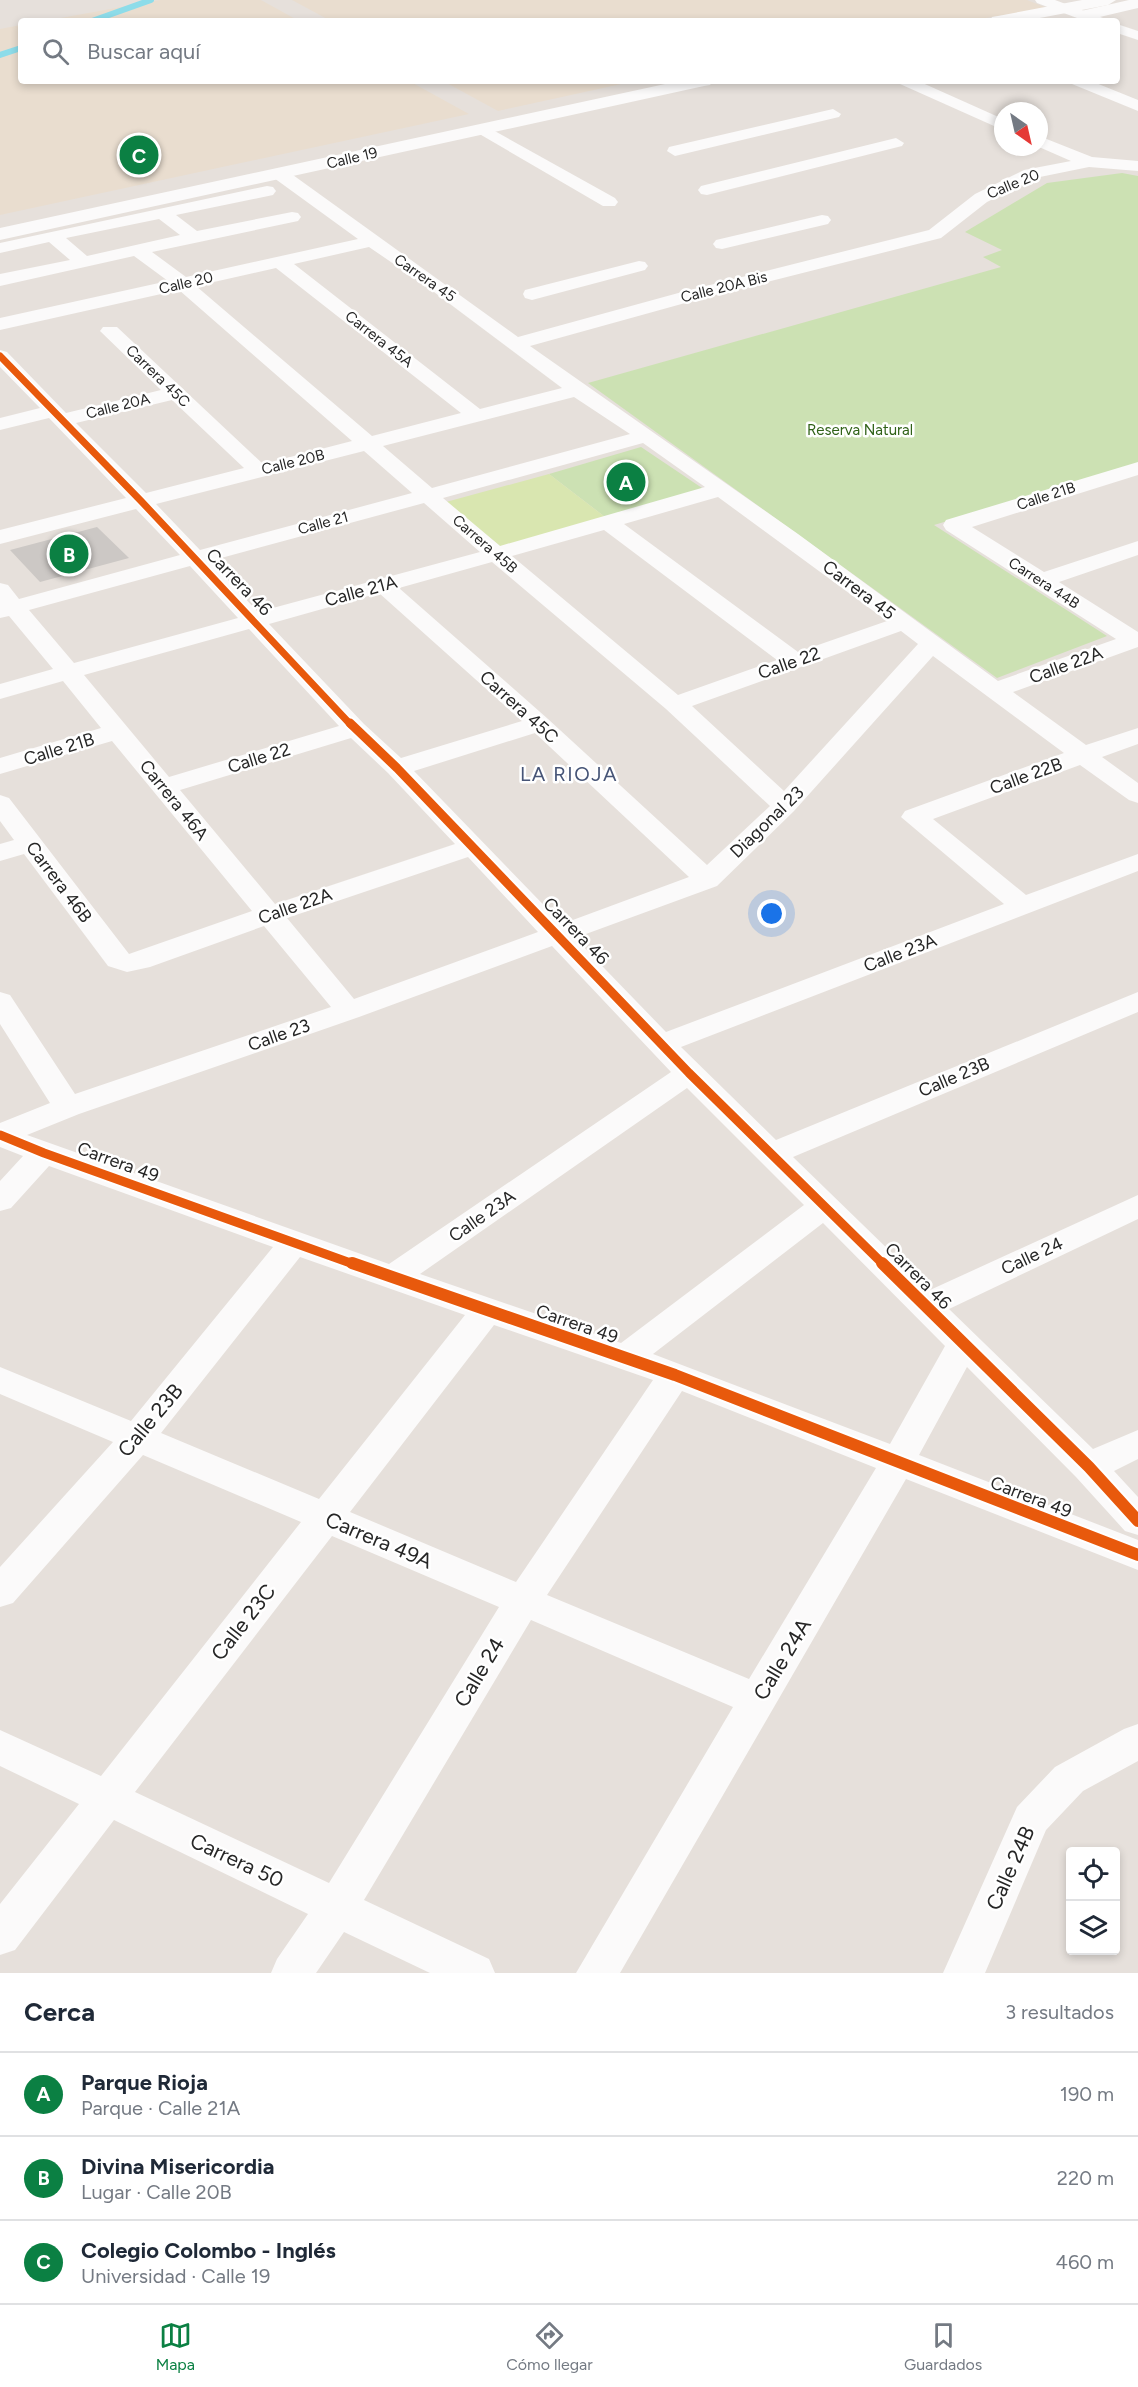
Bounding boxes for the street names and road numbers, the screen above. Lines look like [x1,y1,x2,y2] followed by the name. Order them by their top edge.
[325,143,379,173] street label: Calle 19
[984,165,1042,203] street label: Calle 20
[391,250,459,306] street label: Carrera 45
[157,268,215,298] street label: Calle 20
[679,268,769,306] street label: Calle 20A Bis
[341,307,417,371] street label: Carrera 45A
[122,341,194,411] street label: Carrera 45C
[84,389,152,423] street label: Calle 20A
[260,446,326,478] street label: Calle 20B
[1014,478,1078,514] street label: Calle 21B
[296,508,350,538] street label: Calle 21
[449,511,521,577] street label: Carrera 45B
[201,544,277,620] street label: Carrera 46
[1005,553,1083,613] street label: Carrera 44B
[818,556,900,624] street label: Carrera 45
[322,571,400,611] street label: Calle 21A
[755,642,823,684] street label: Calle 22
[1026,642,1106,688] street label: Calle 22A
[475,666,563,748] street label: Carrera 45C
[21,728,97,770] street label: Calle 21B
[225,738,293,778] street label: Calle 22
[987,753,1065,799] street label: Calle 22B
[135,755,213,845] street label: Carrera 46A
[725,781,809,863] street label: Diagonal 23
[21,837,97,927] street label: Carrera 46B
[255,883,335,929] street label: Calle 22A
[538,893,614,969] street label: Carrera 46
[860,929,940,977] street label: Calle 23A
[245,1014,313,1056] street label: Calle 23
[915,1052,993,1102] street label: Calle 23B
[74,1137,162,1187] street label: Carrera 49
[444,1185,520,1247] street label: Calle 23A
[998,1232,1066,1280] street label: Calle 24
[880,1238,956,1314] street label: Carrera 46
[533,1300,621,1348] street label: Carrera 49
[112,1378,188,1462] street label: Calle 23B
[987,1471,1075,1523] street label: Carrera 49
[322,1506,436,1574] street label: Carrera 49A
[205,1579,281,1665] street label: Calle 23C
[748,1614,816,1704] street label: Calle 24A
[449,1633,509,1711] street label: Calle 24
[980,1822,1040,1914] street label: Calle 24B
[186,1828,288,1892] street label: Carrera 50

